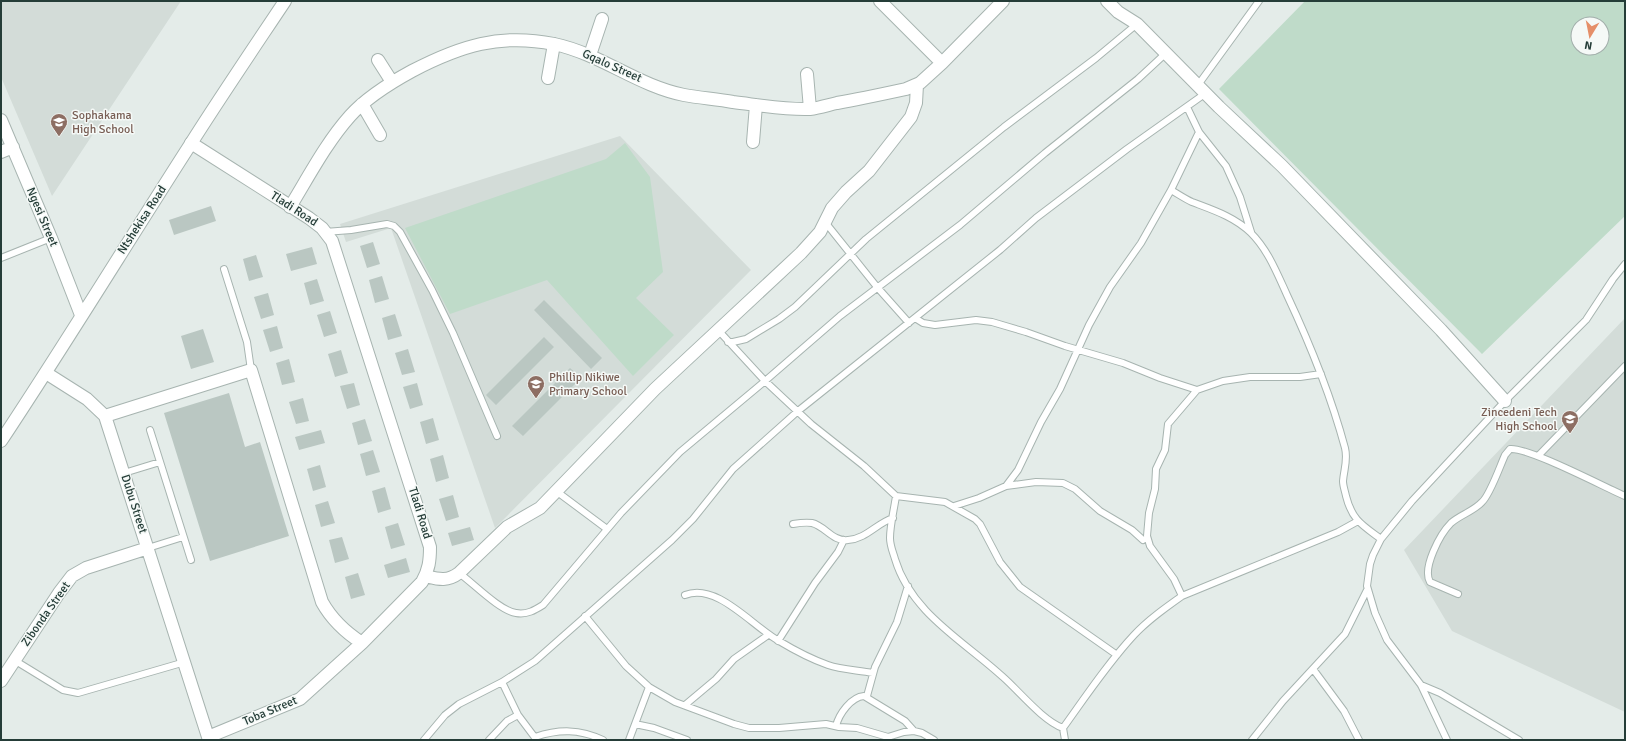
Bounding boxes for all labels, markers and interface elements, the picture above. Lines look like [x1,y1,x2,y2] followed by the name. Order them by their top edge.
[1570,16,1610,56] north arrow
[1583,38,1593,52] text: N
[580,46,644,86] street label: Gqalo Street
[72,108,134,137] place label: Sophakama High School
[49,112,69,137] school or university icon: Sophakama High School
[114,183,170,257] street label: Ntshekisa Road
[23,185,61,249] street label: Ngesi Street
[268,188,320,230] street label: Tladi Road
[549,370,627,399] place label: Phillip Nikiwe Primary School
[526,374,546,399] school or university icon: Phillip Nikiwe Primary School
[1481,405,1557,434] place label: Zincedeni Tech High School
[1560,409,1580,434] school or university icon: Zincedeni Tech High School
[117,473,151,535] street label: Dubu Street
[405,485,435,541] street label: Tladi Road
[18,579,74,649] street label: Zibonda Street
[241,693,299,729] street label: Toba Street

